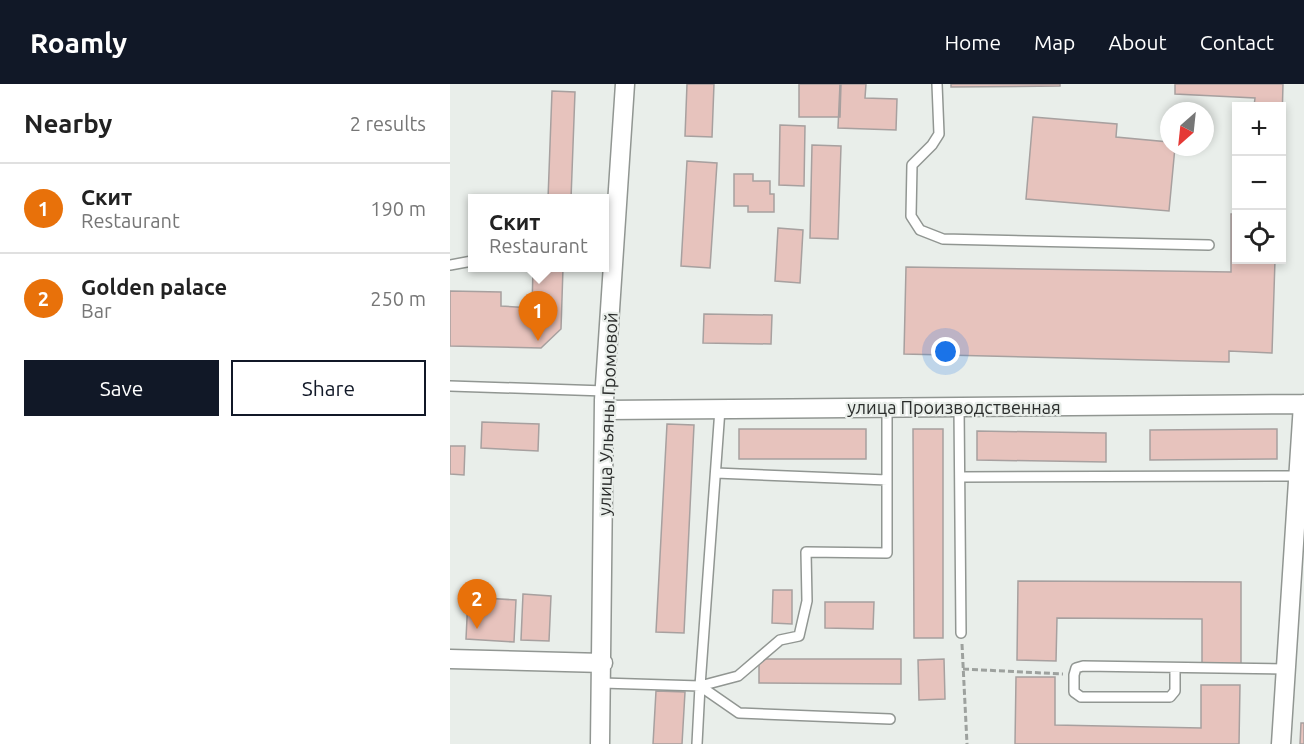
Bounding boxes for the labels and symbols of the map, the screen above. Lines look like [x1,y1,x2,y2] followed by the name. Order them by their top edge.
[1160,102,1214,156] north arrow
[518,292,557,341] pin: 1
[593,312,621,516] street label: улица Ульяны Громовой
[931,337,960,366] your location
[847,397,1061,417] street label: улица Производственная
[458,580,496,629] pin: 2

